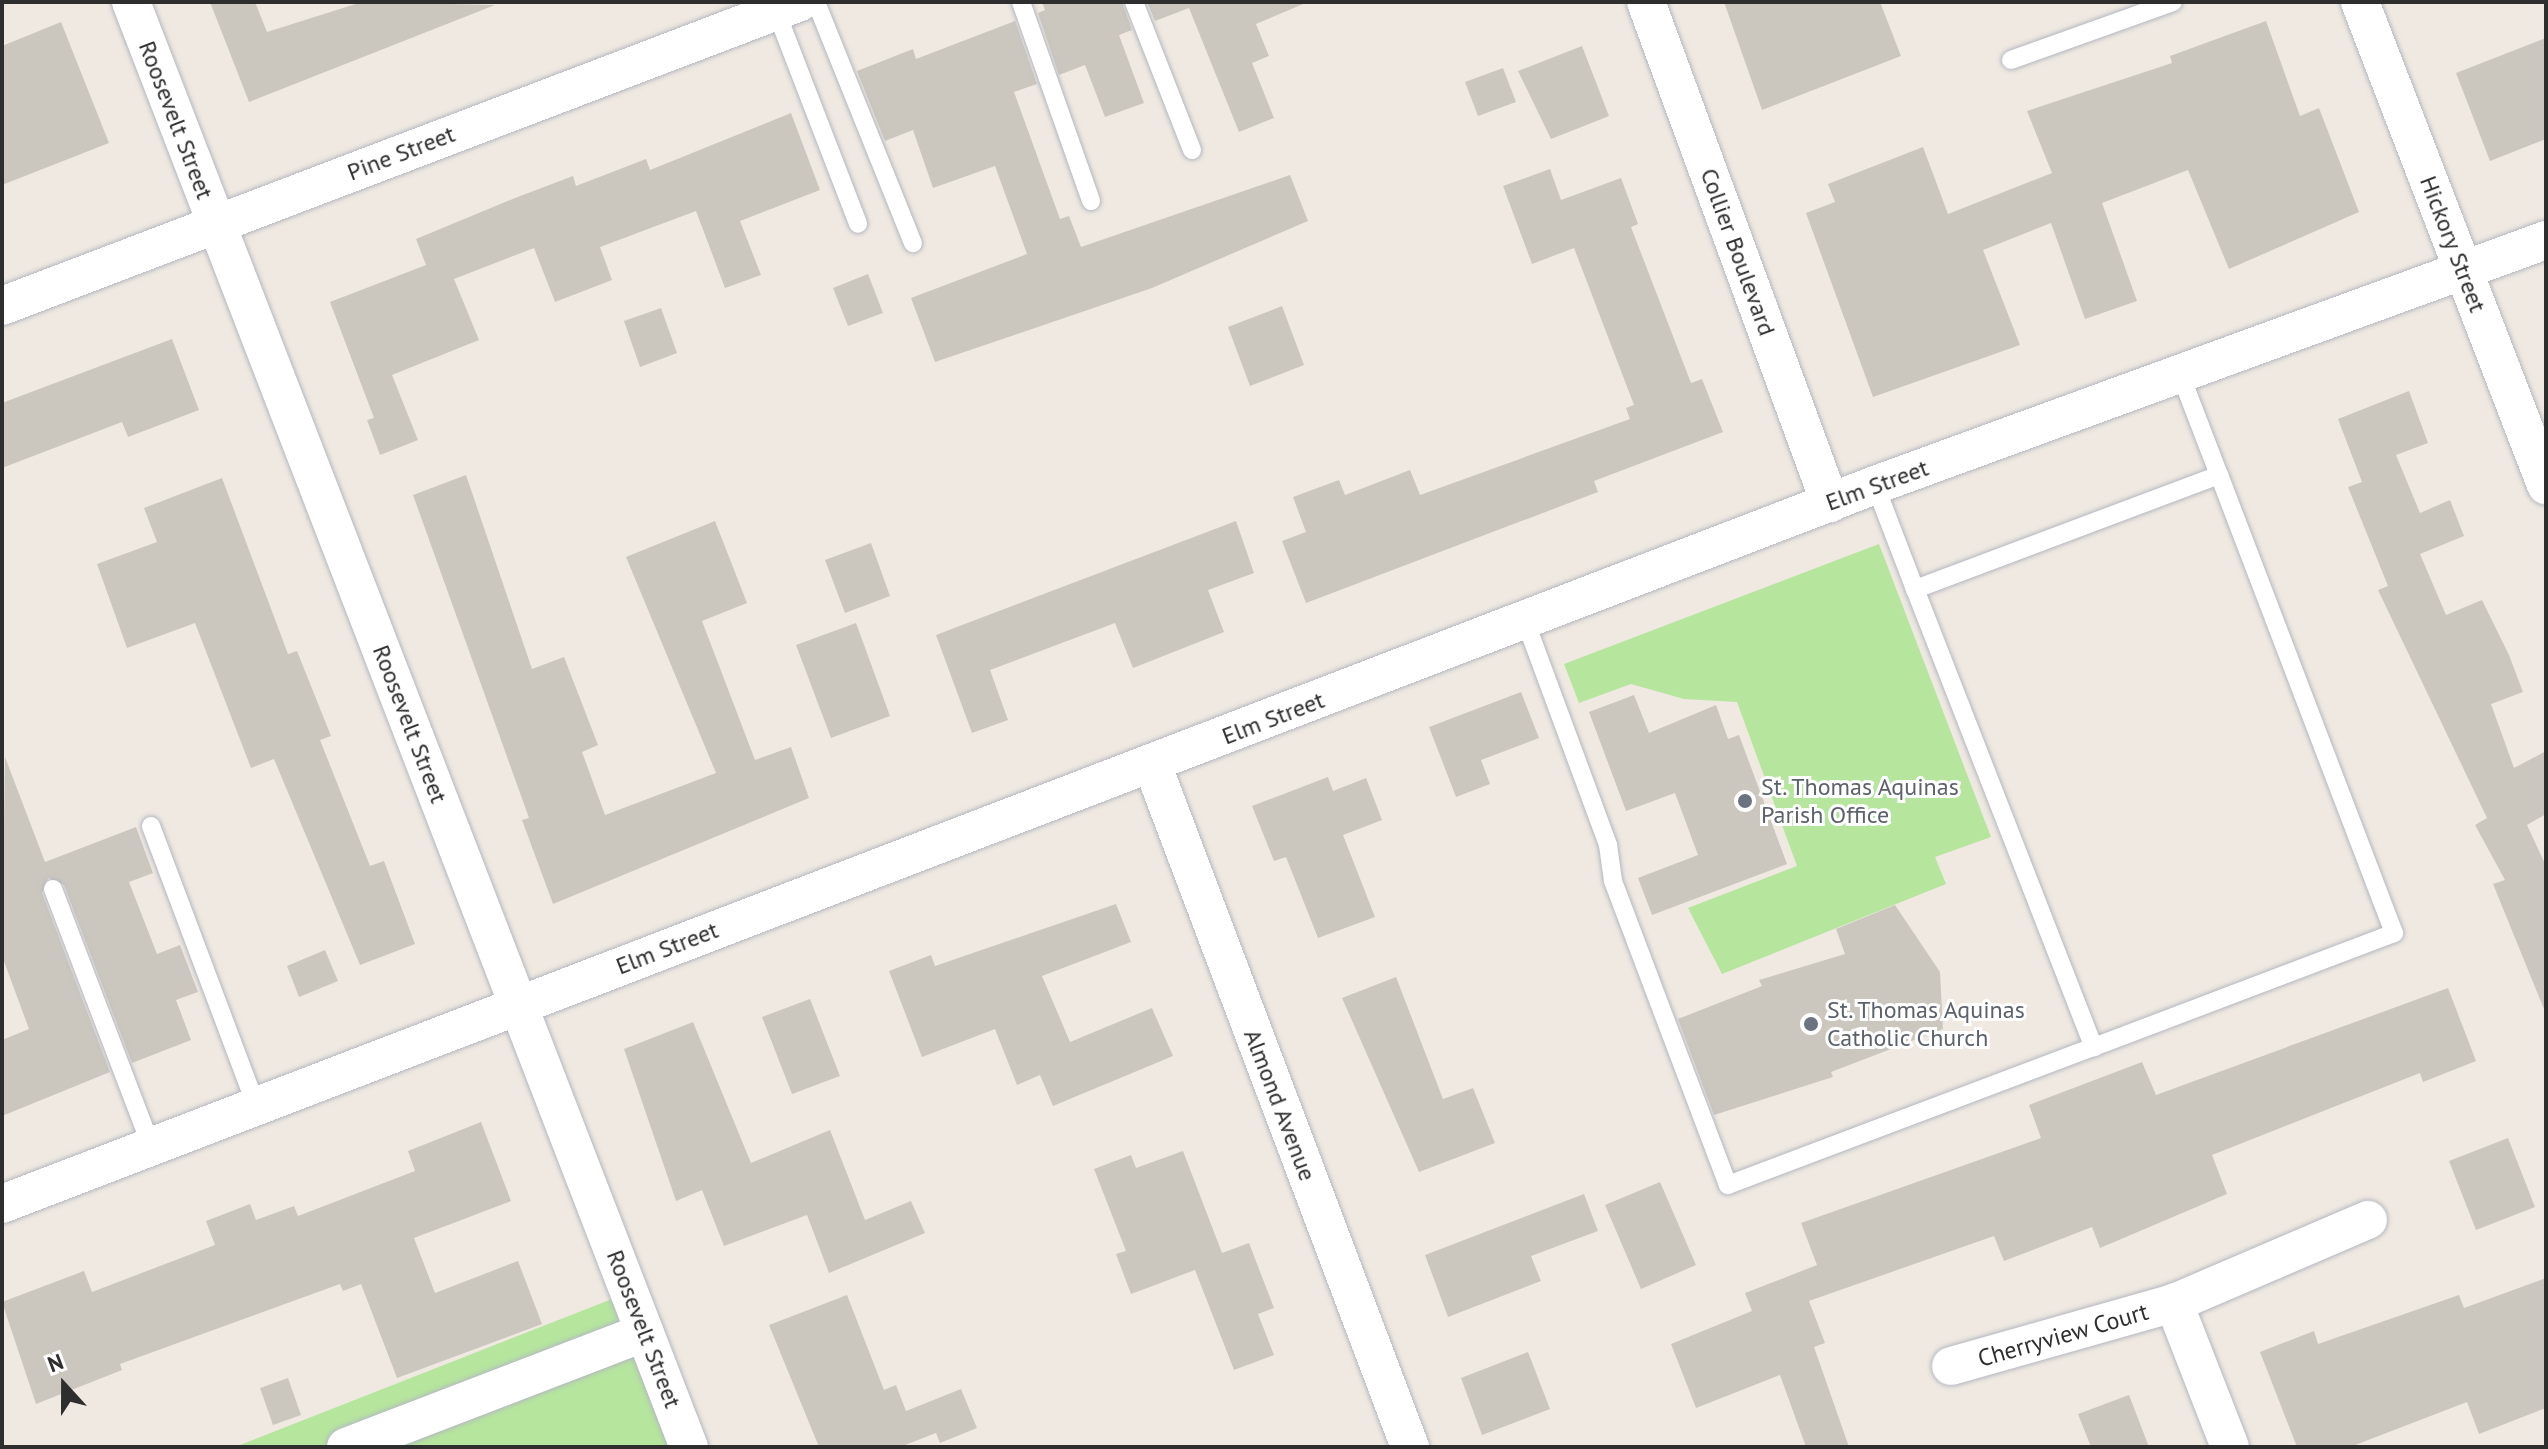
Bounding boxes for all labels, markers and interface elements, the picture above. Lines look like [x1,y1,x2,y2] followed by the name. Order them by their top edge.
[133,37,219,203] street label: Roosevelt Street
[343,119,459,187] street label: Pine Street
[1694,164,1782,340] street label: Collier Boulevard
[2414,171,2492,317] street label: Hickory Street
[1822,453,1932,517] street label: Elm Street
[367,641,453,807] street label: Roosevelt Street
[1218,685,1328,751] street label: Elm Street
[1761,773,1962,829] place label: St. Thomas Aquinas Parish Office
[1736,792,1754,810] marker: St. Thomas Aquinas Parish Office
[612,915,722,981] street label: Elm Street
[1827,996,2028,1052] place label: St. Thomas Aquinas Catholic Church
[1802,1015,1820,1033] marker: St. Thomas Aquinas Catholic Church
[1238,1025,1322,1185] street label: Almond Avenue
[601,1246,687,1412] street label: Roosevelt Street
[1974,1297,2152,1373] street label: Cherryview Court
[24,1345,104,1425] north arrow
[44,1347,67,1378] text: N

